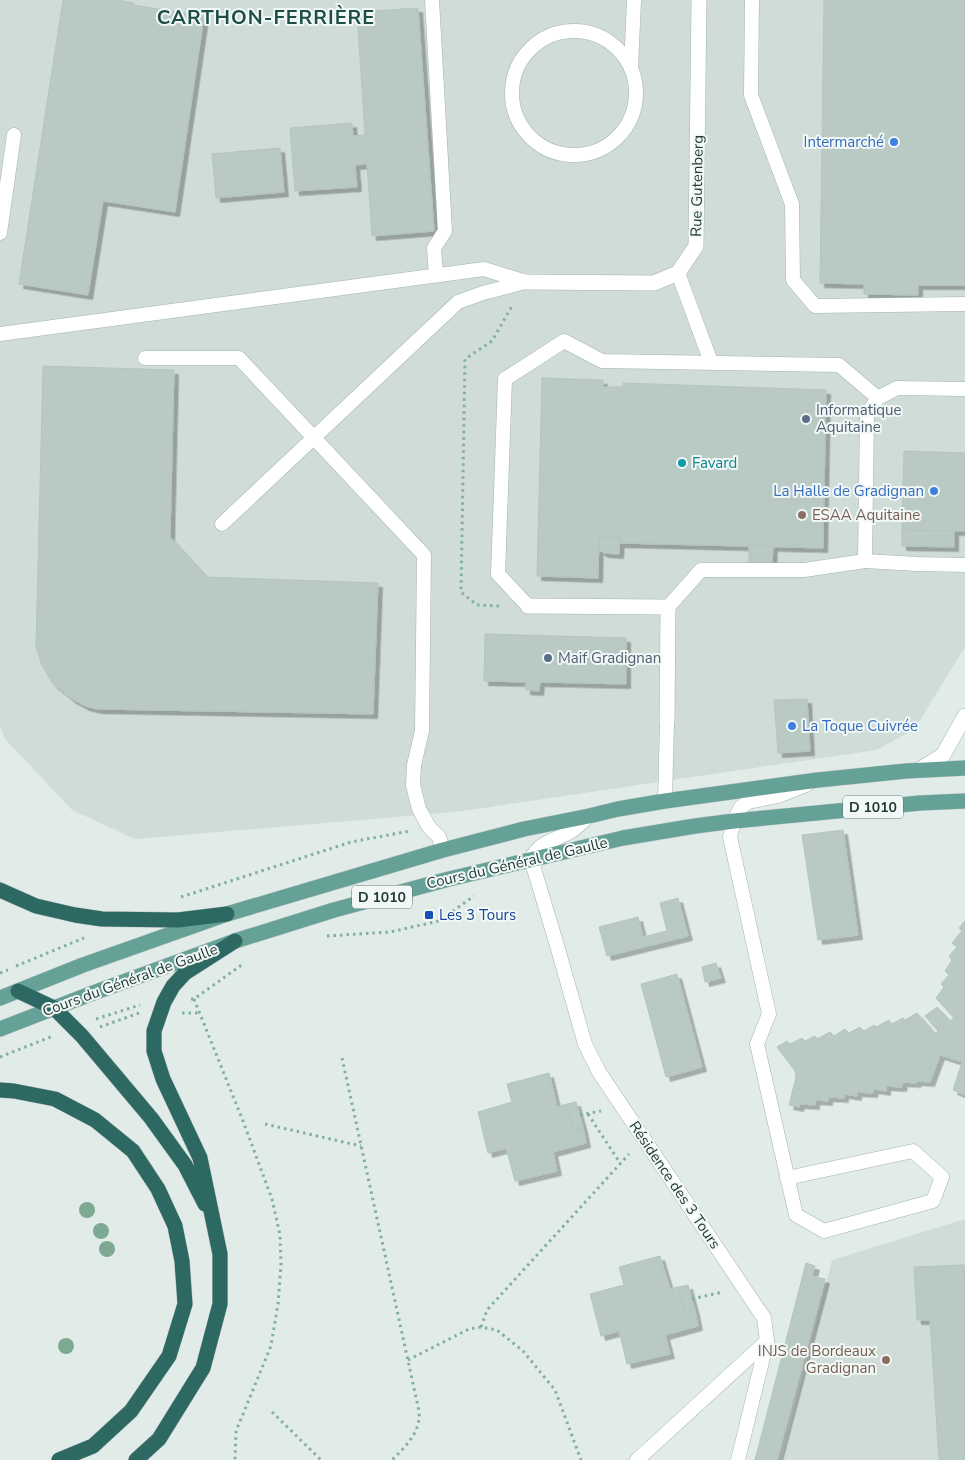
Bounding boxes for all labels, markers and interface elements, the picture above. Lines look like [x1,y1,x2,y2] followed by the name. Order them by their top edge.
[157,4,375,31] district label: CARTHON-FERRIÈRE
[804,132,884,152] place label: Intermarché
[686,135,708,237] street label: Rue Gutenberg
[888,136,900,148] marker: Intermarché
[816,400,902,437] place label: Informatique Aquitaine
[800,413,812,425] marker: Informatique Aquitaine
[692,453,737,473] place label: Favard
[676,457,688,469] marker: Favard
[773,481,924,501] place label: La Halle de Gradignan
[928,485,940,497] marker: La Halle de Gradignan
[812,505,920,525] place label: ESAA Aquitaine
[796,509,808,521] marker: ESAA Aquitaine
[558,648,661,668] place label: Maif Gradignan
[542,652,554,664] marker: Maif Gradignan
[802,716,918,736] place label: La Toque Cuivrée
[786,720,798,732] marker: La Toque Cuivrée
[843,796,903,819] road number: D 1010
[424,832,610,894] street label: Cours du Général de Gaulle
[352,886,412,909] road number: D 1010
[439,905,516,925] place label: Les 3 Tours
[423,909,435,921] marker: Les 3 Tours
[40,939,220,1021] street label: Cours du Général de Gaulle
[625,1117,725,1253] street label: Résidence des 3 Tours
[758,1341,876,1378] place label: INJS de Bordeaux Gradignan
[880,1354,892,1366] marker: INJS de Bordeaux Gradignan

